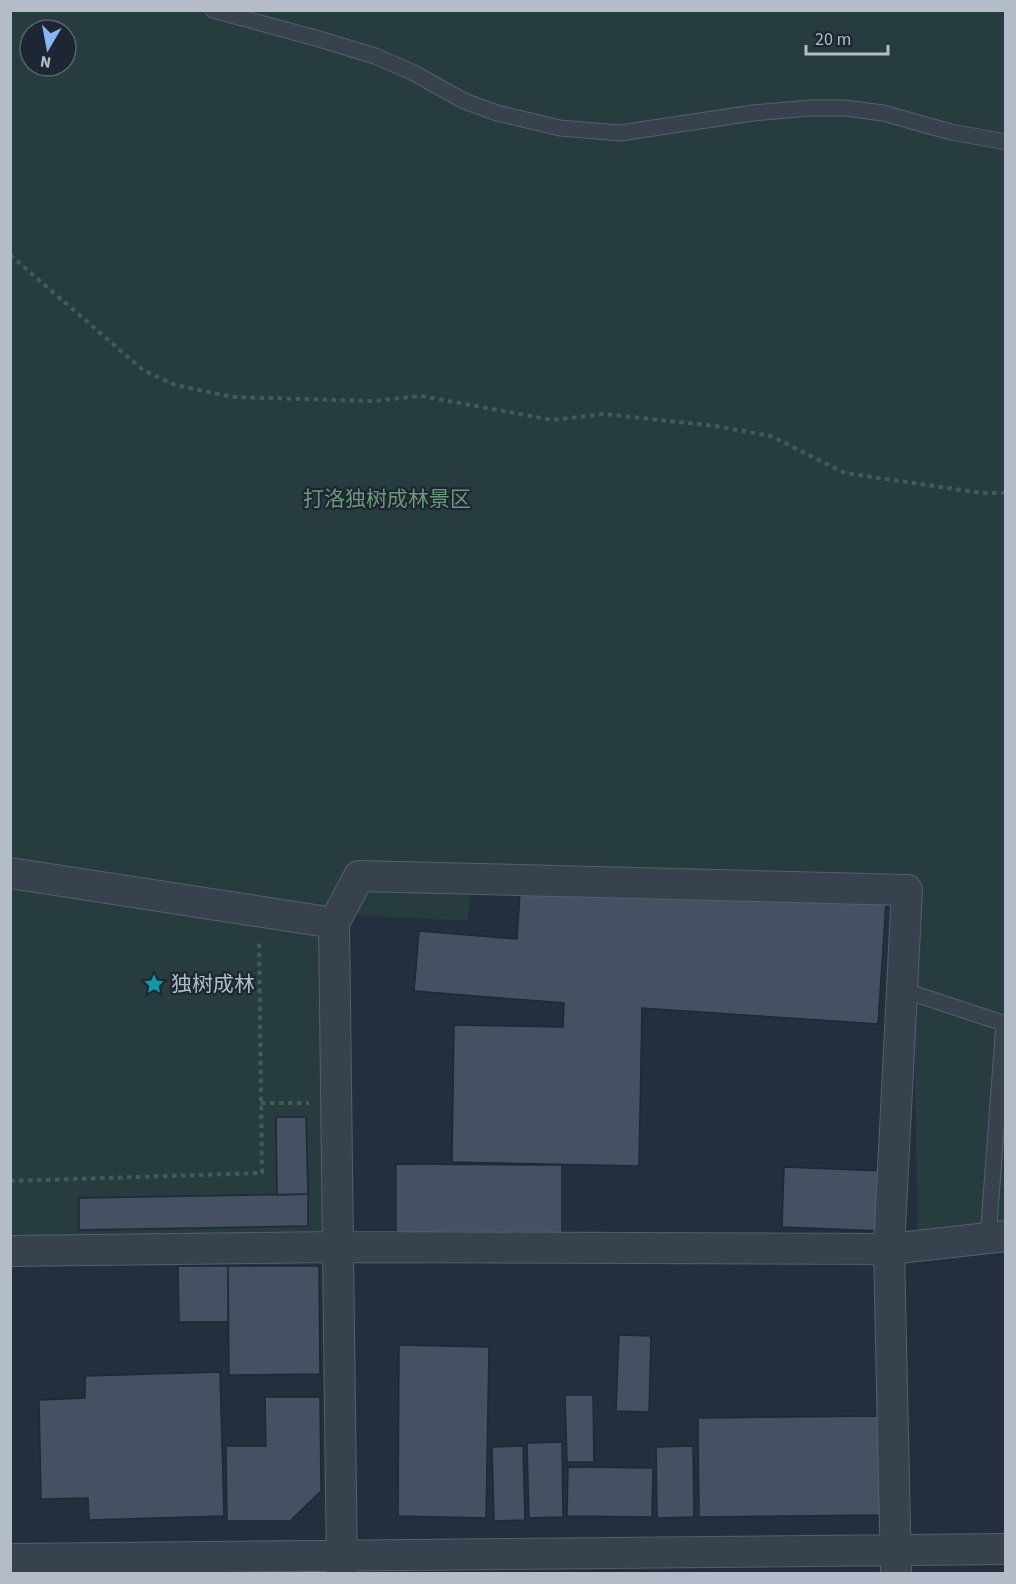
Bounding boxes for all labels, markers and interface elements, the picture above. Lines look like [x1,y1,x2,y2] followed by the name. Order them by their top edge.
[18,18,78,78] north arrow
[806,18,888,56] scale bar
[815,27,851,52] text: 20 m
[38,50,53,74] text: N
[303,484,471,514] park label: 打洛独树成林景区
[171,969,255,999] place label: 独树成林
[142,972,166,996] place icon: 独树成林

